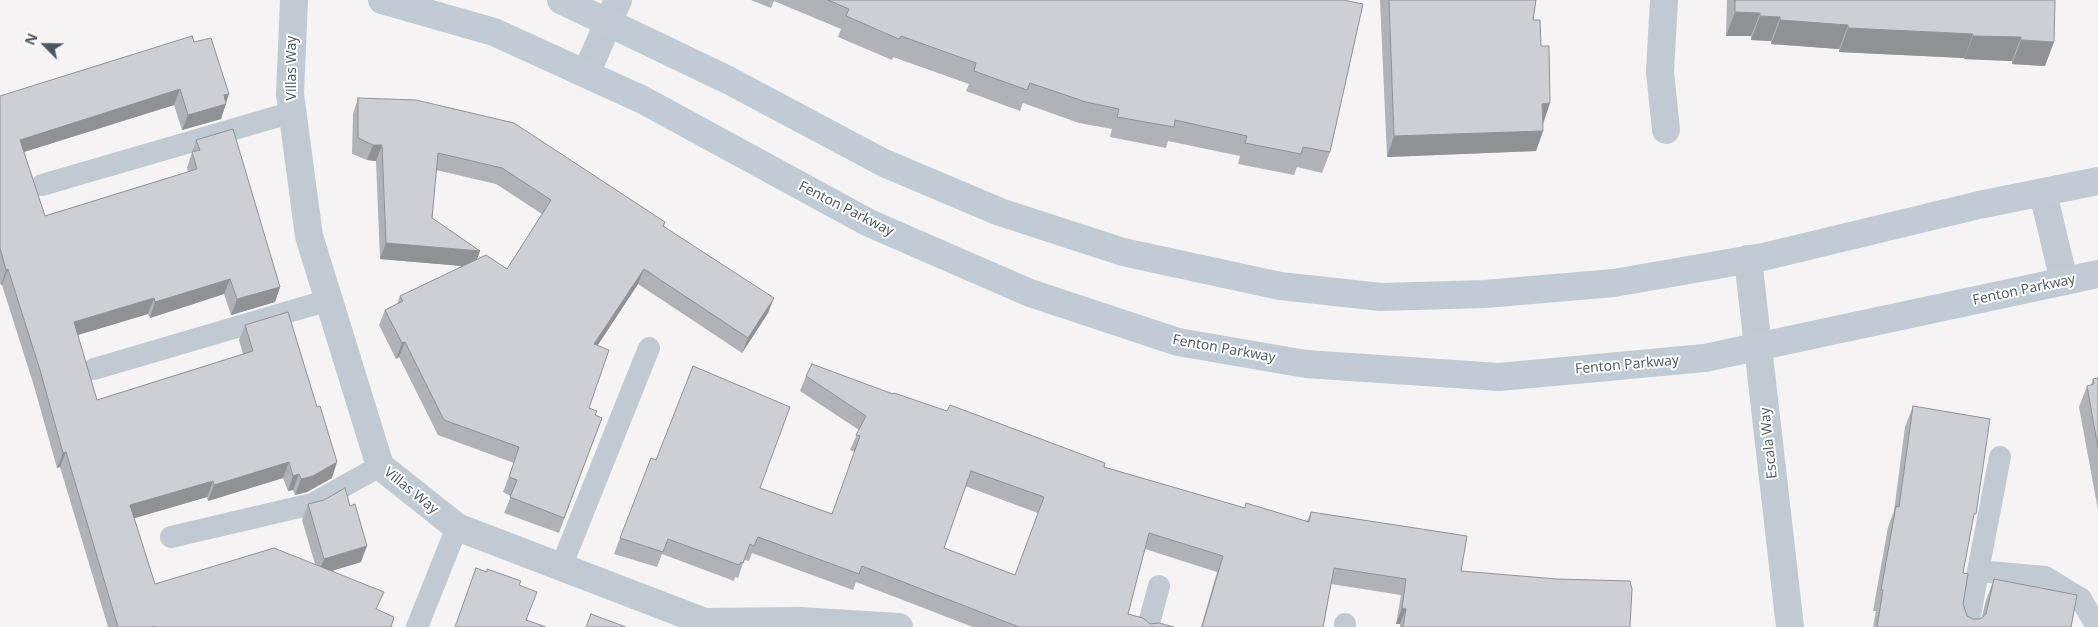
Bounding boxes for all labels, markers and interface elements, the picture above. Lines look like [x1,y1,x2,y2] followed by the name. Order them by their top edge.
[20,20,70,70] north arrow
[20,30,42,48] text: N
[284,36,300,100] street label: Villas Way
[796,178,896,240] street label: Fenton Parkway
[1971,271,2077,309] street label: Fenton Parkway
[1171,332,1277,366] street label: Fenton Parkway
[1574,352,1680,378] street label: Fenton Parkway
[1757,407,1781,479] street label: Escala Way
[381,464,441,518] street label: Villas Way

